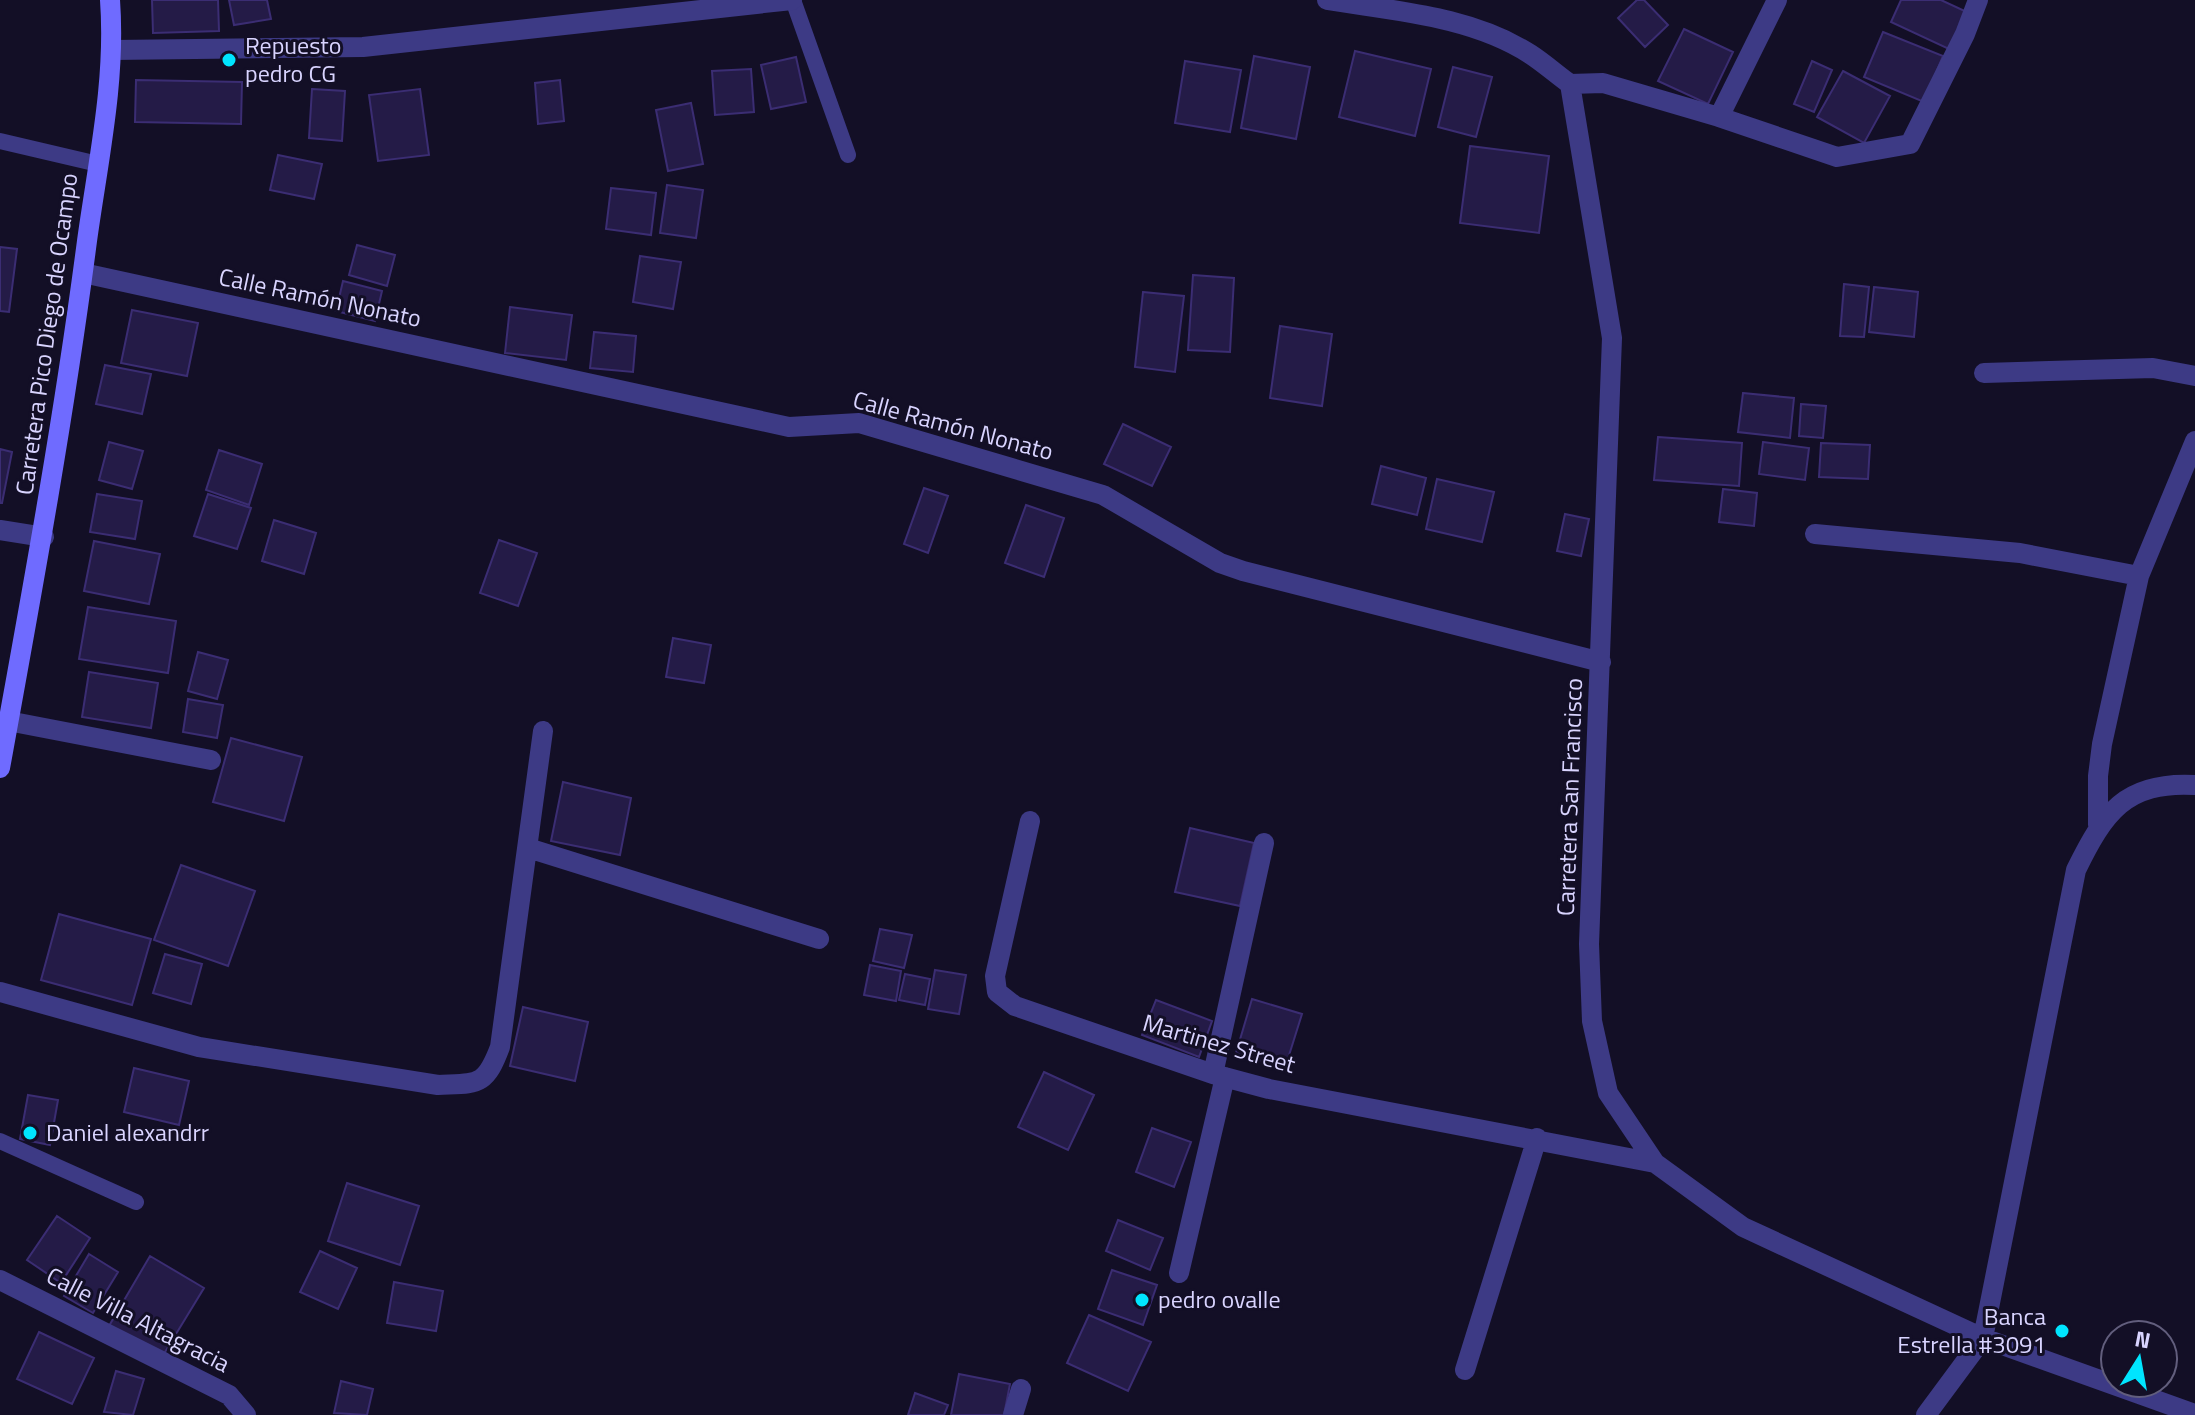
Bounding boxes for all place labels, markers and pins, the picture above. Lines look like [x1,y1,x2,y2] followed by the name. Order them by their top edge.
[245,27,341,91] place label: Repuesto pedro CG
[220,51,238,69] marker: Repuesto pedro CG
[46,1114,209,1150] place label: Daniel alexandrr
[21,1124,39,1142] marker: Daniel alexandrr
[1158,1281,1281,1317] place label: pedro ovalle
[1133,1291,1151,1309] marker: pedro ovalle
[1897,1298,2046,1362] place label: Banca Estrella #3091
[2053,1322,2071,1340] marker: Banca Estrella #3091

